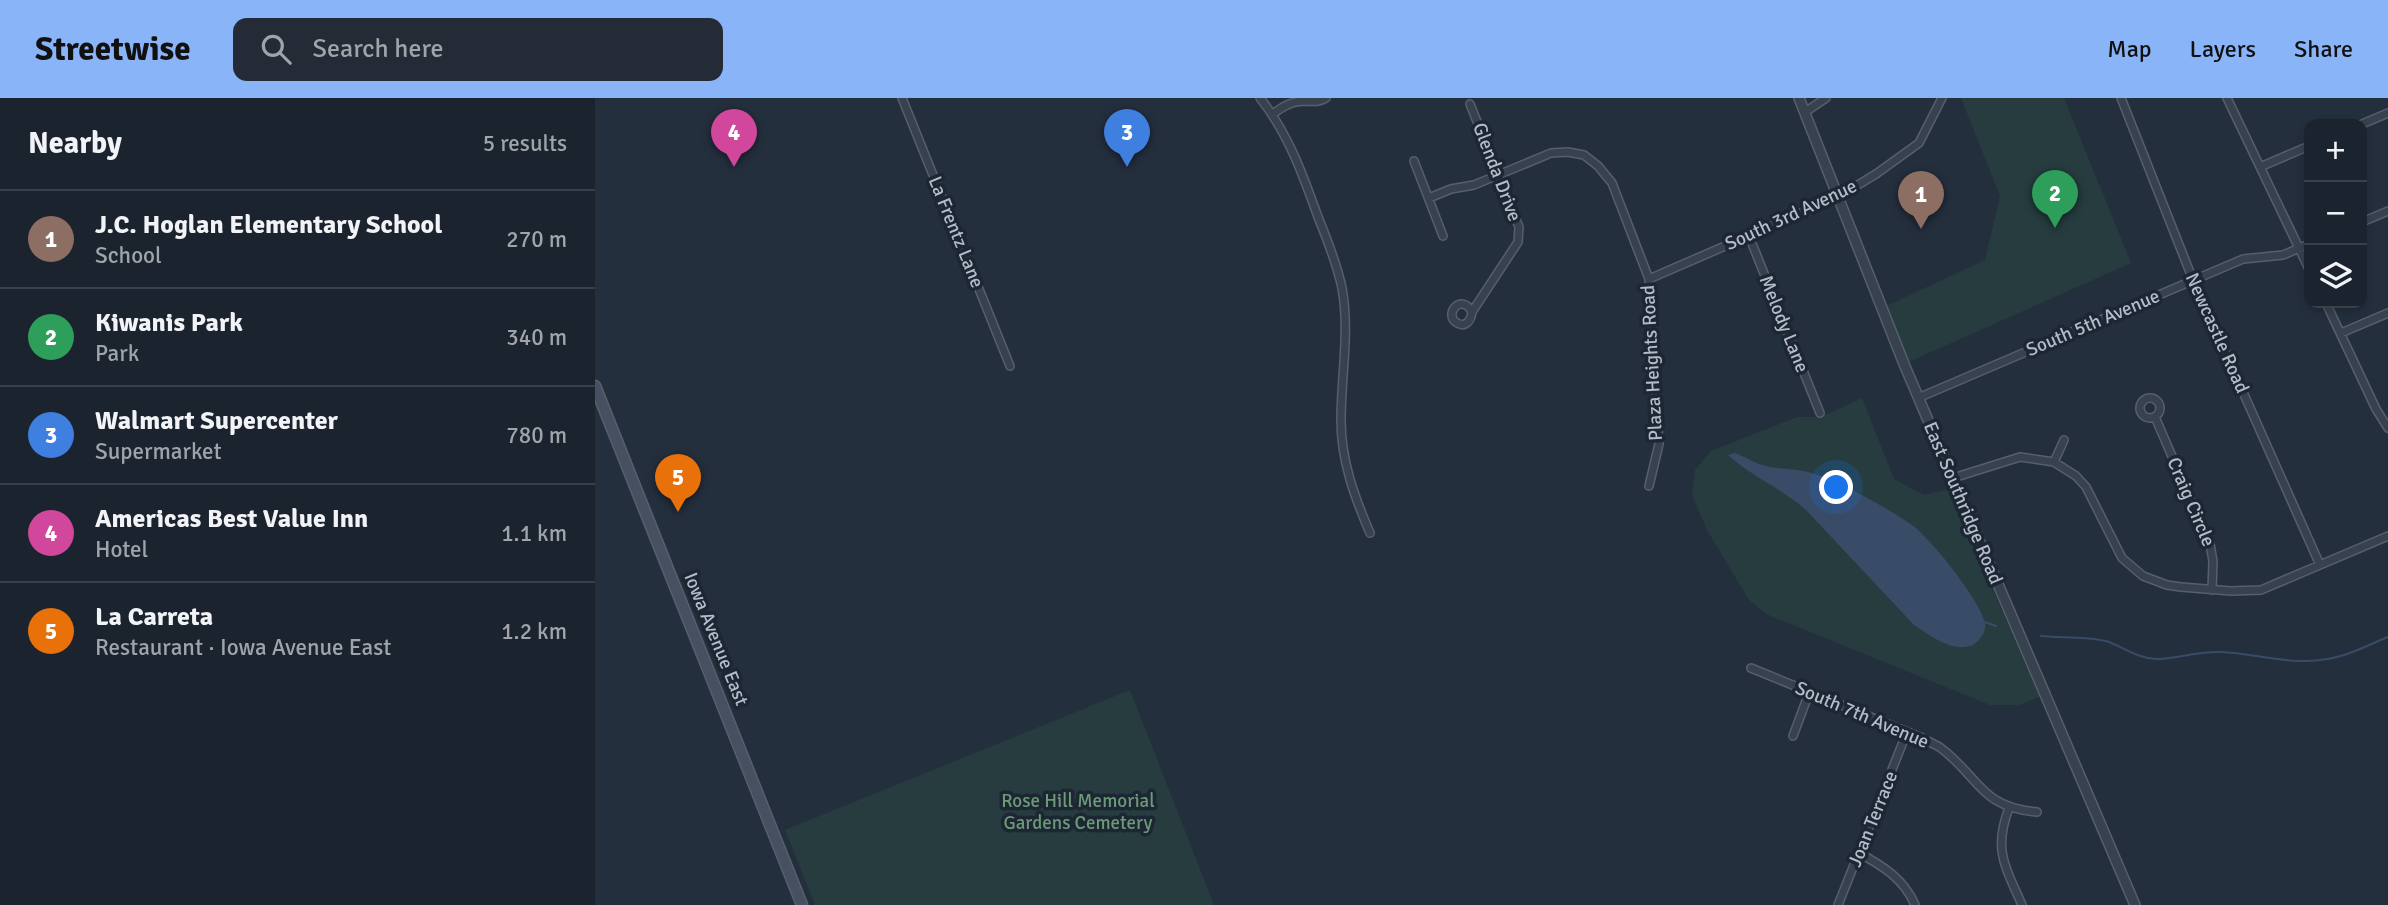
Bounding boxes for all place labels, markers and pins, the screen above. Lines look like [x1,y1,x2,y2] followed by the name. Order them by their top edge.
[711,109,757,167] pin: 4
[1104,109,1150,167] pin: 3
[2032,170,2078,228] pin: 2
[1898,171,1944,229] pin: 1
[655,454,701,512] pin: 5

